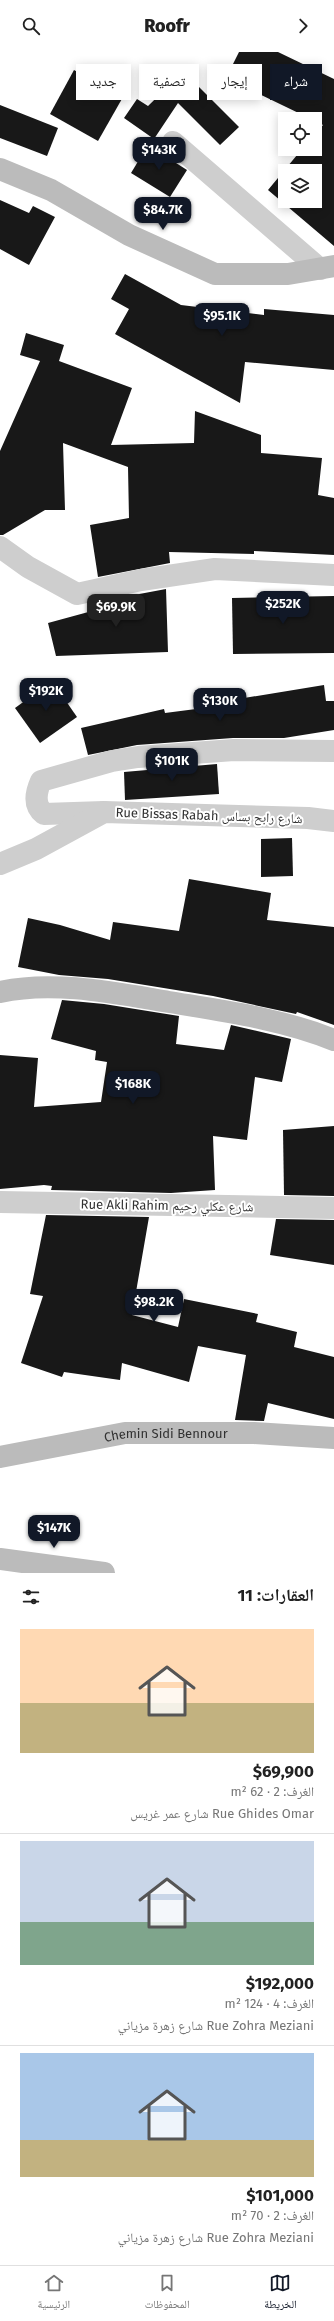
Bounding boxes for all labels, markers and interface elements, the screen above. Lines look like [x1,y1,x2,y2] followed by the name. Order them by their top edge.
[20,15,42,37] icon: search
[144,15,190,37] text: Roofr
[292,15,314,37] icon: forward
[76,64,131,100] chip: جديد
[139,64,199,100] chip: تصفية
[207,64,262,100] chip: إيجار
[270,64,322,100] chip: شراء
[278,112,322,208] map controls
[278,112,322,156] button: locate
[131,137,187,171] pin: $143K
[142,142,176,157] text: $143K
[278,164,322,208] button: layers
[130,197,196,231] pin: $84.7K
[143,202,183,217] text: $84.7K
[189,303,255,337] pin: $95.1K
[203,308,241,323] text: $95.1K
[255,591,311,625] pin: $252K
[83,594,149,628] pin: $69.9K
[265,596,301,611] text: $252K
[96,599,136,614] text: $69.9K
[18,678,74,712] pin: $192K
[29,683,63,698] text: $192K
[192,688,248,722] pin: $130K
[202,693,238,708] text: $130K
[144,748,200,782] pin: $101K
[155,753,189,768] text: $101K
[115,805,303,828] street label: Rue Bissas Rabah شارع رابح بساس
[105,1071,161,1105] pin: $168K
[115,1076,151,1091] text: $168K
[80,1196,253,1218] street label: Rue Akli Rahim شارع عكلي رحيم
[121,1289,187,1323] pin: $98.2K
[134,1294,174,1309] text: $98.2K
[103,1426,228,1445] street label: Chemin Sidi Bennour
[26,1515,82,1549] pin: $147K
[37,1520,71,1535] text: $147K
[237,1585,314,1606] text: العقارات: 11
[20,1586,42,1608] icon: filters
[131,1655,203,1727] icon: home
[253,1761,314,1782] text: $69,900
[231,1784,314,1799] text: الغرف: 2 · 62 m²
[130,1806,314,1821] text: Rue Ghides Omar شارع عمر غريس
[131,1867,203,1939] icon: home
[246,1973,314,1994] text: $192,000
[225,1996,314,2011] text: الغرف: 4 · 124 m²
[118,2018,314,2033] text: Rue Zohra Meziani شارع زهرة مزياني
[131,2079,203,2151] icon: home
[246,2185,314,2206] text: $101,000
[231,2208,314,2223] text: الغرف: 2 · 70 m²
[118,2230,314,2245] text: Rue Zohra Meziani شارع زهرة مزياني
[37,2272,70,2315] tab: الرئيسية
[145,2272,190,2315] tab: المحفوظات
[264,2272,297,2315] tab: الخريطة

